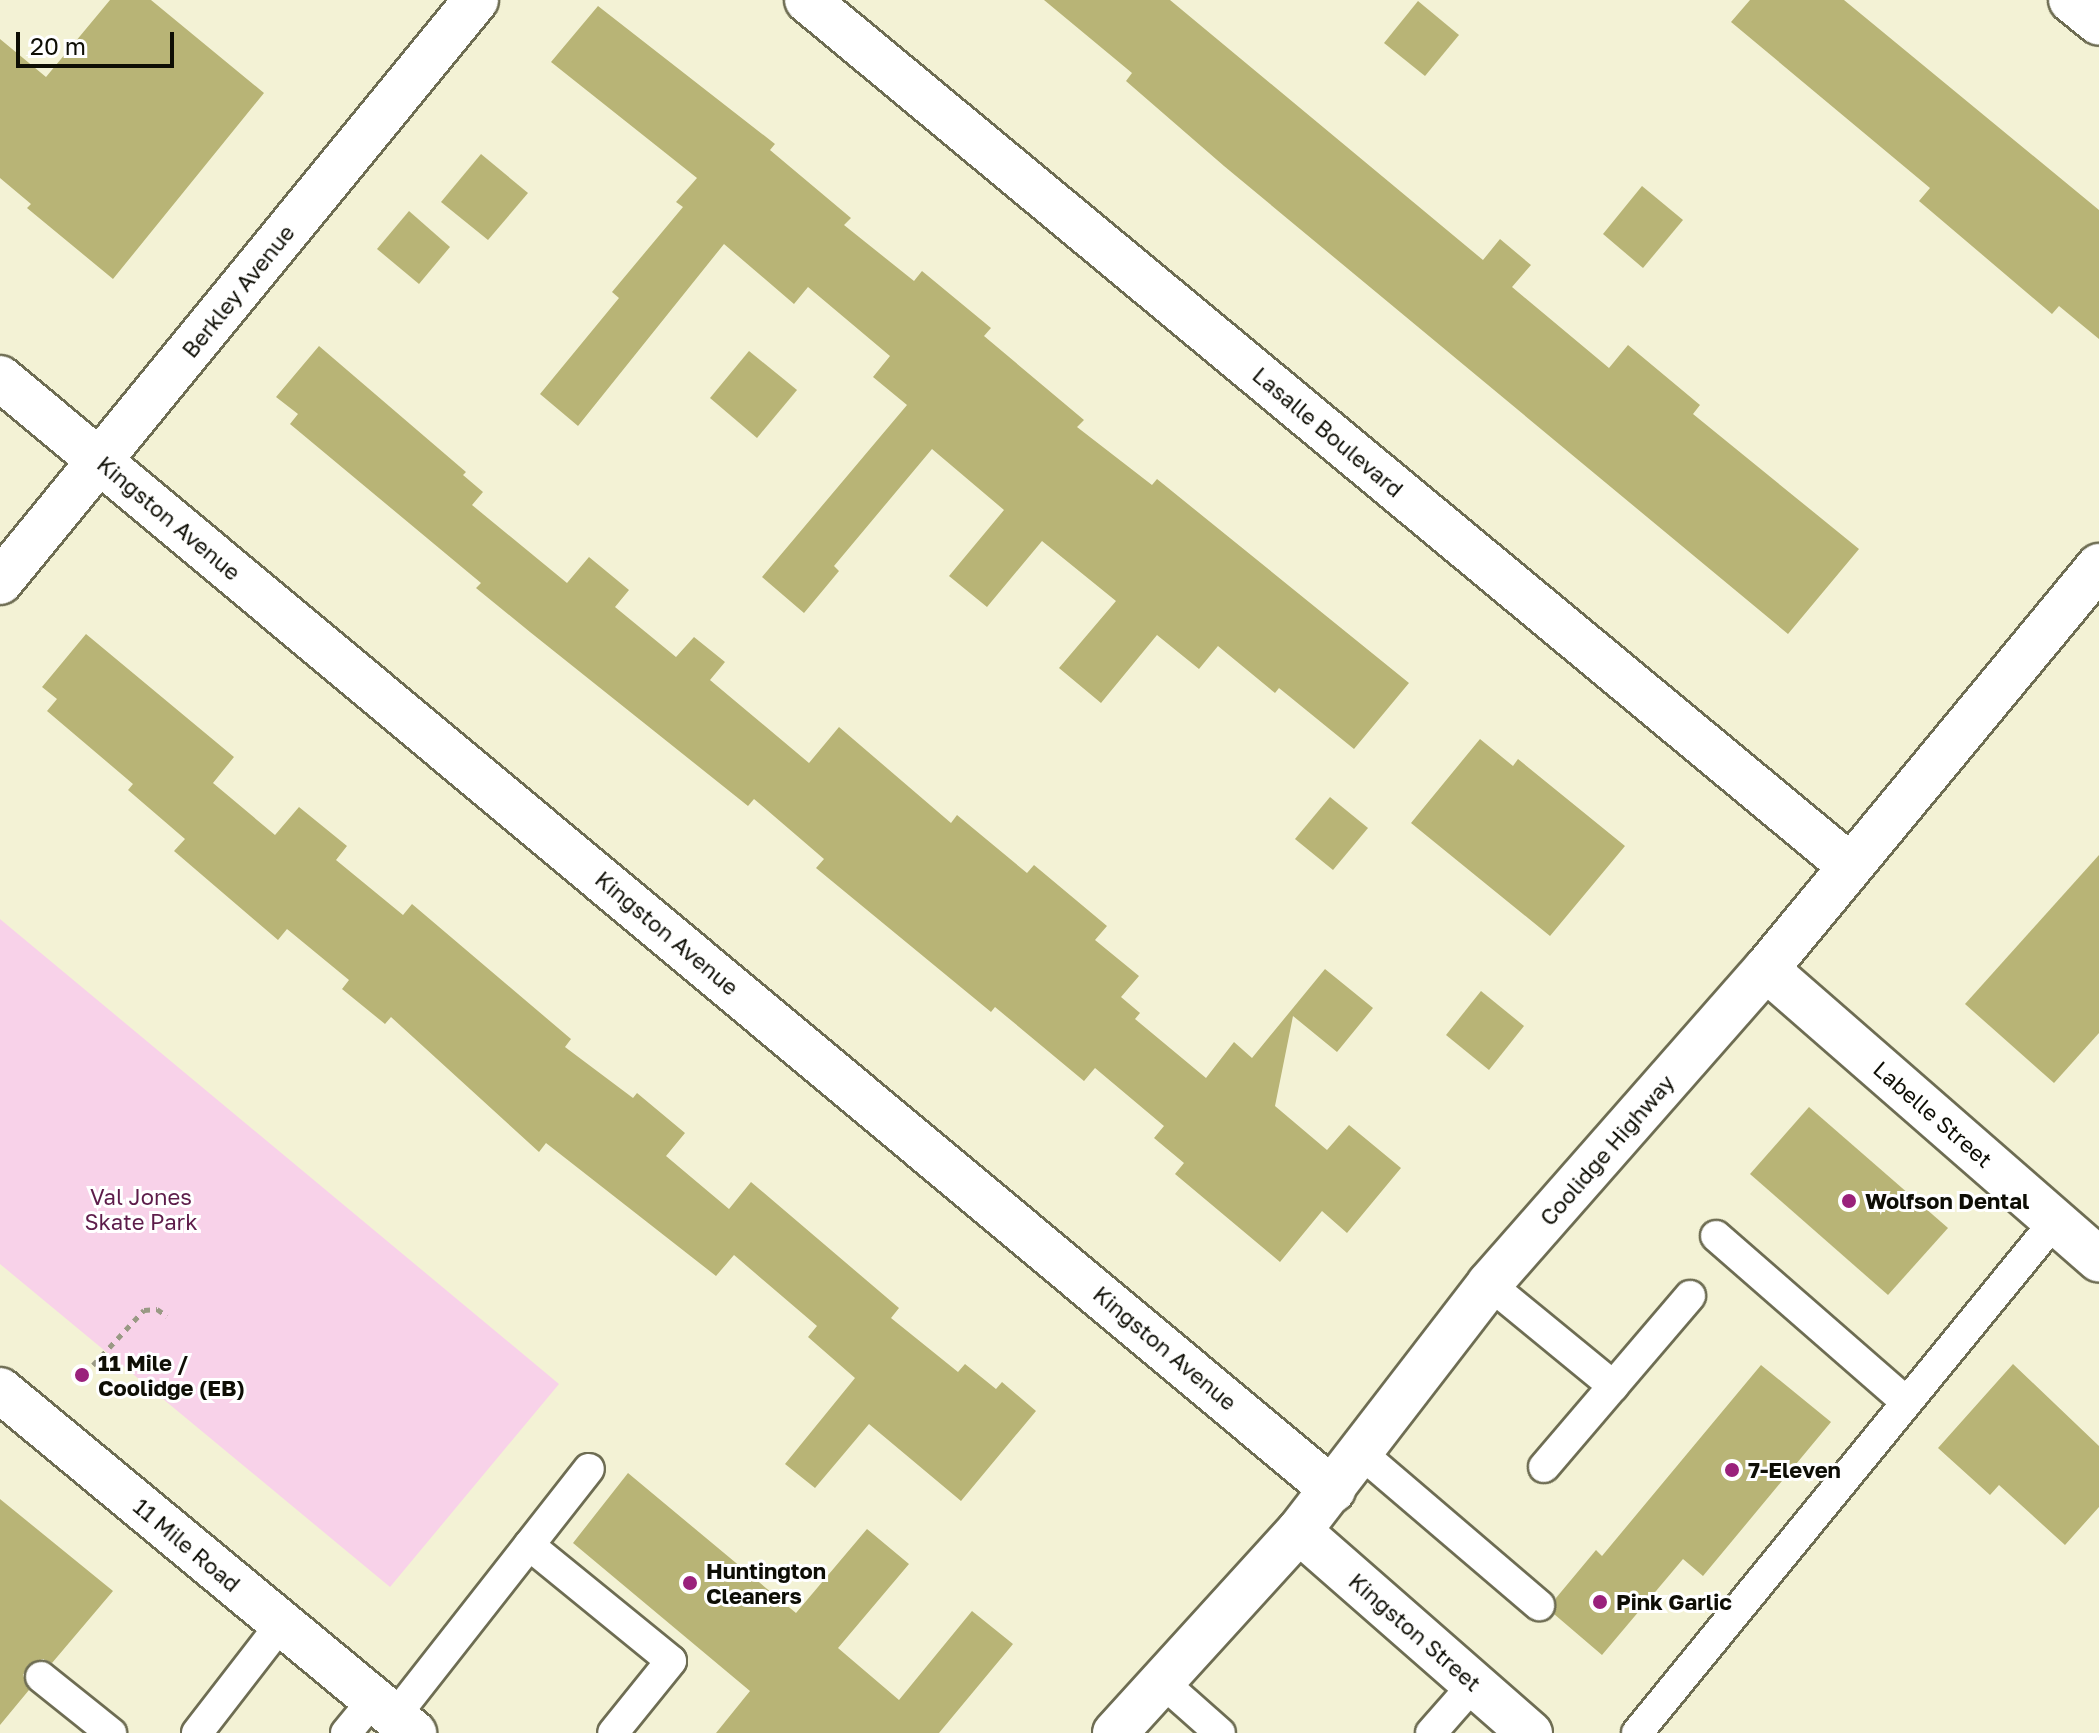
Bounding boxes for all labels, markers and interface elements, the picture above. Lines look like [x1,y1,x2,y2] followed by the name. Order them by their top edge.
[20,16,178,66] scale bar
[30,31,86,60] text: 20 m
[176,219,300,363] street label: Berkley Avenue
[1248,362,1408,502] street label: Lasalle Boulevard
[92,451,246,585] street label: Kingston Avenue
[590,866,744,1000] street label: Kingston Avenue
[1868,1055,1998,1173] street label: Labelle Street
[1534,1069,1680,1231] street label: Coolidge Highway
[84,1183,198,1234] park label: Val Jones Skate Park
[1865,1188,2029,1214] place label: Wolfson Dental
[1840,1192,1858,1210] marker: Wolfson Dental
[1088,1281,1242,1415] street label: Kingston Avenue
[98,1349,245,1400] place label: 11 Mile / Coolidge (EB)
[73,1366,91,1384] marker: 11 Mile / Coolidge (EB)
[1748,1457,1841,1483] place label: 7-Eleven
[1723,1461,1741,1479] marker: 7-Eleven
[128,1493,246,1597] street label: 11 Mile Road
[706,1557,826,1608] place label: Huntington Cleaners
[1344,1568,1486,1696] street label: Kingston Street
[681,1574,699,1592] marker: Huntington Cleaners
[1616,1589,1732,1615] place label: Pink Garlic
[1591,1593,1609,1611] marker: Pink Garlic

